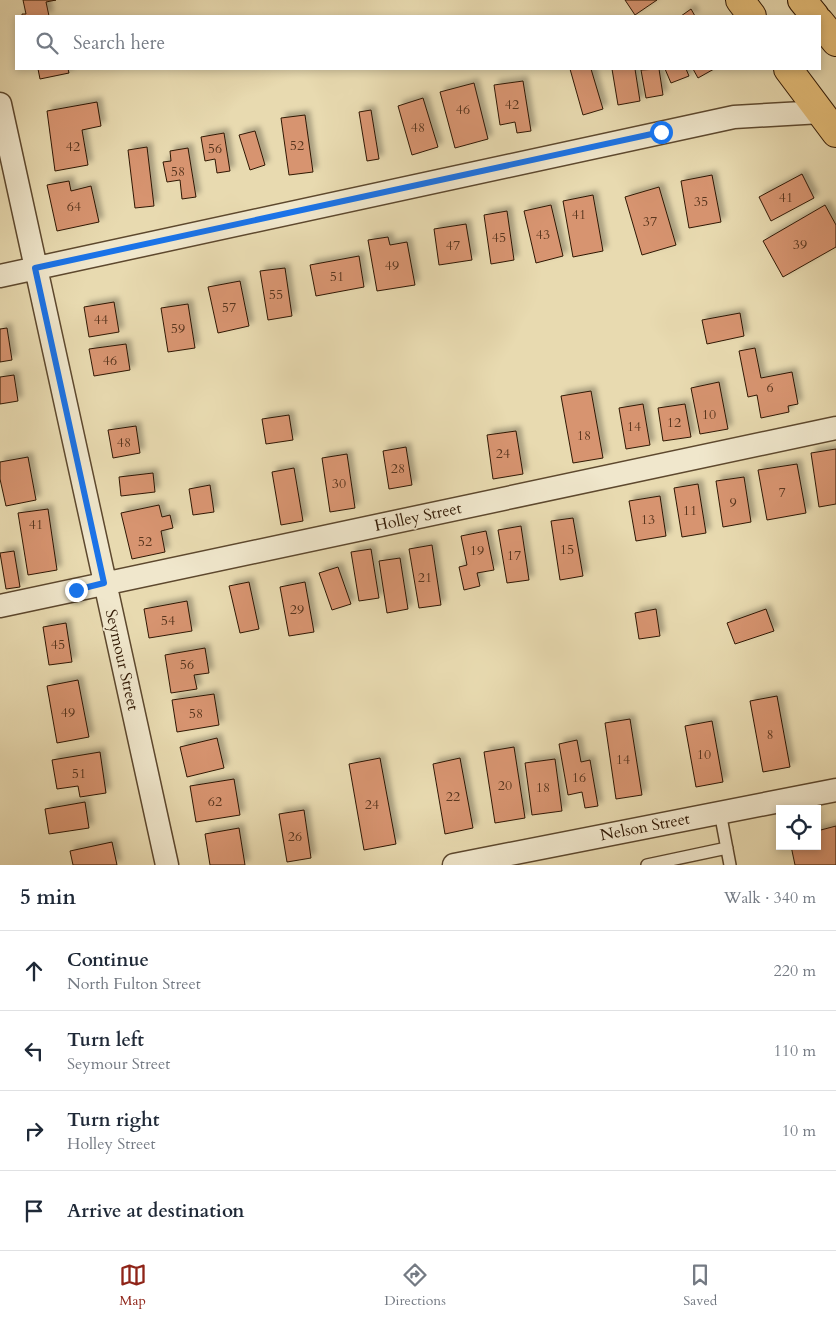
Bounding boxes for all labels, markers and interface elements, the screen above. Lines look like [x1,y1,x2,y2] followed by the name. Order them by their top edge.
[15,15,821,70] search box
[33,29,61,57] icon: search
[73,30,165,56] text: Search here
[505,95,519,114] house number: 42
[456,100,470,119] house number: 46
[411,118,425,137] house number: 48
[650,121,673,144] route start
[290,136,304,155] house number: 52
[66,137,80,156] house number: 42
[208,139,222,158] house number: 56
[171,162,185,181] house number: 58
[779,188,793,207] house number: 41
[694,192,708,211] house number: 35
[67,197,81,216] house number: 64
[572,205,586,224] house number: 41
[643,212,657,231] house number: 37
[536,225,550,244] house number: 43
[492,228,506,247] house number: 45
[793,235,807,254] house number: 39
[446,236,460,255] house number: 47
[385,256,399,275] house number: 49
[330,267,344,286] house number: 51
[269,285,283,304] house number: 55
[222,298,236,317] house number: 57
[94,310,108,329] house number: 44
[171,319,185,338] house number: 59
[103,351,117,370] house number: 46
[766,378,774,397] house number: 6
[702,405,716,424] house number: 10
[667,413,681,432] house number: 12
[627,417,641,436] house number: 14
[577,426,591,445] house number: 18
[117,433,131,452] house number: 48
[496,444,510,463] house number: 24
[391,459,405,478] house number: 28
[332,474,346,493] house number: 30
[778,483,786,502] house number: 7
[729,493,737,512] house number: 9
[372,497,464,537] street label: Holley Street
[683,501,697,520] house number: 11
[641,510,655,529] house number: 13
[29,515,43,534] house number: 41
[138,532,152,551] house number: 52
[560,540,574,559] house number: 15
[470,541,484,560] house number: 19
[507,546,521,565] house number: 17
[418,568,432,587] house number: 21
[65,579,88,602] route end
[290,600,304,619] house number: 29
[100,607,144,713] street label: Seymour Street
[161,611,175,630] house number: 54
[51,635,65,654] house number: 45
[180,655,194,674] house number: 56
[61,703,75,722] house number: 49
[189,704,203,723] house number: 58
[766,725,774,744] house number: 8
[697,745,711,764] house number: 10
[616,750,630,769] house number: 14
[72,764,86,783] house number: 51
[572,768,586,787] house number: 16
[498,776,512,795] house number: 20
[536,778,550,797] house number: 18
[446,787,460,806] house number: 22
[208,792,222,811] house number: 62
[365,795,379,814] house number: 24
[776,805,821,850] map controls
[776,805,821,850] button: locate
[598,808,692,846] street label: Nelson Street
[288,827,302,846] house number: 26
[20,883,76,912] text: 5 min
[724,887,816,909] text: Walk · 340 m
[67,947,149,973] text: Continue
[20,957,48,985] icon: ahead
[774,960,816,982] text: 220 m
[67,973,201,995] text: North Fulton Street
[67,1027,144,1053] text: Turn left
[20,1037,48,1065] icon: left
[774,1040,816,1062] text: 110 m
[67,1053,170,1075] text: Seymour Street
[67,1107,159,1133] text: Turn right
[20,1117,48,1145] icon: right
[782,1120,816,1142] text: 10 m
[67,1133,156,1155] text: Holley Street
[20,1197,48,1225] icon: arrive
[67,1198,244,1224] text: Arrive at destination
[119,1261,147,1310] tab: Map
[384,1261,446,1310] tab: Directions
[683,1261,717,1310] tab: Saved

